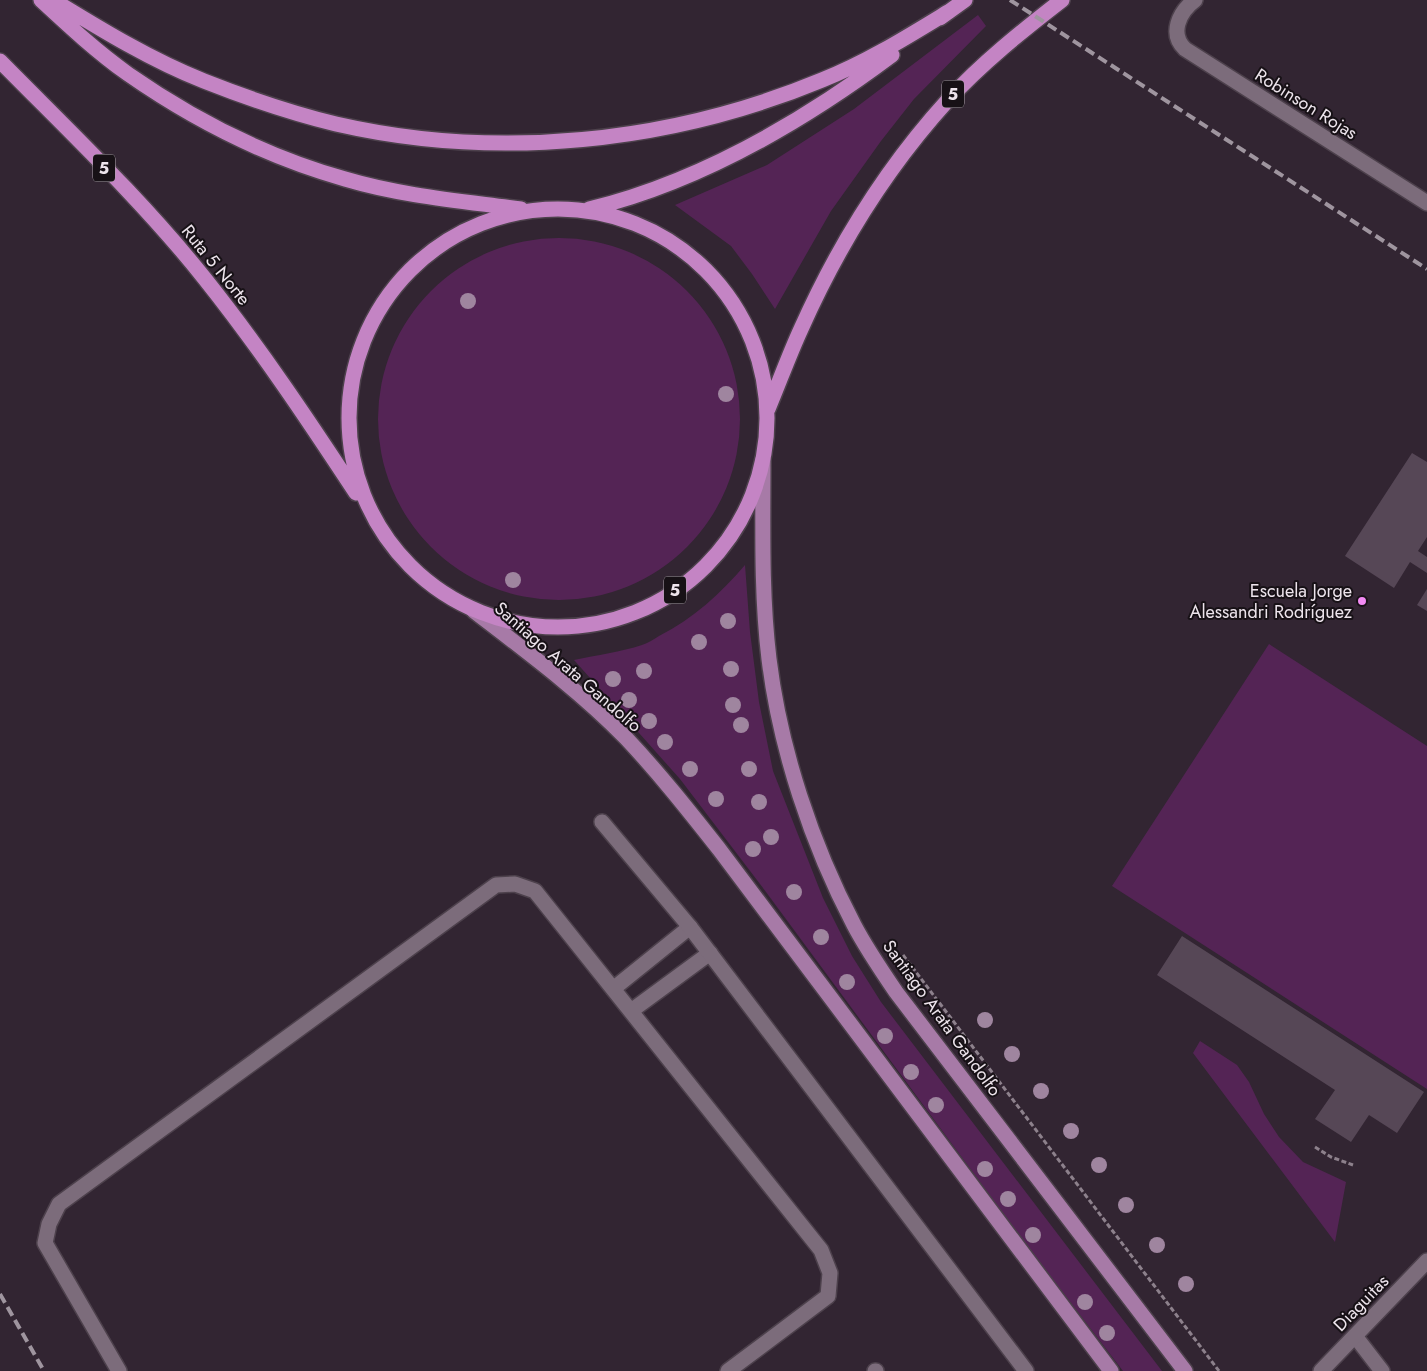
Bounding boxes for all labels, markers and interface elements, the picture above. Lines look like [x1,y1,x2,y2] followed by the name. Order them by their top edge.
[1250,62,1362,146] street label: Robinson Rojas
[942,80,964,108] road number: 5
[93,154,115,182] road number: 5
[175,219,257,311] street label: Ruta 5 Norte
[664,576,686,604] road number: 5
[1190,578,1353,625] place label: Escuela Jorge Alessandri Rodríguez
[1356,595,1368,607] marker: Escuela Jorge Alessandri Rodríguez
[489,596,647,738] street label: Santiago Arata Gandolfo
[876,935,1008,1102] street label: Santiago Arata Gandolfo
[1327,1269,1395,1337] street label: Diaguitas

